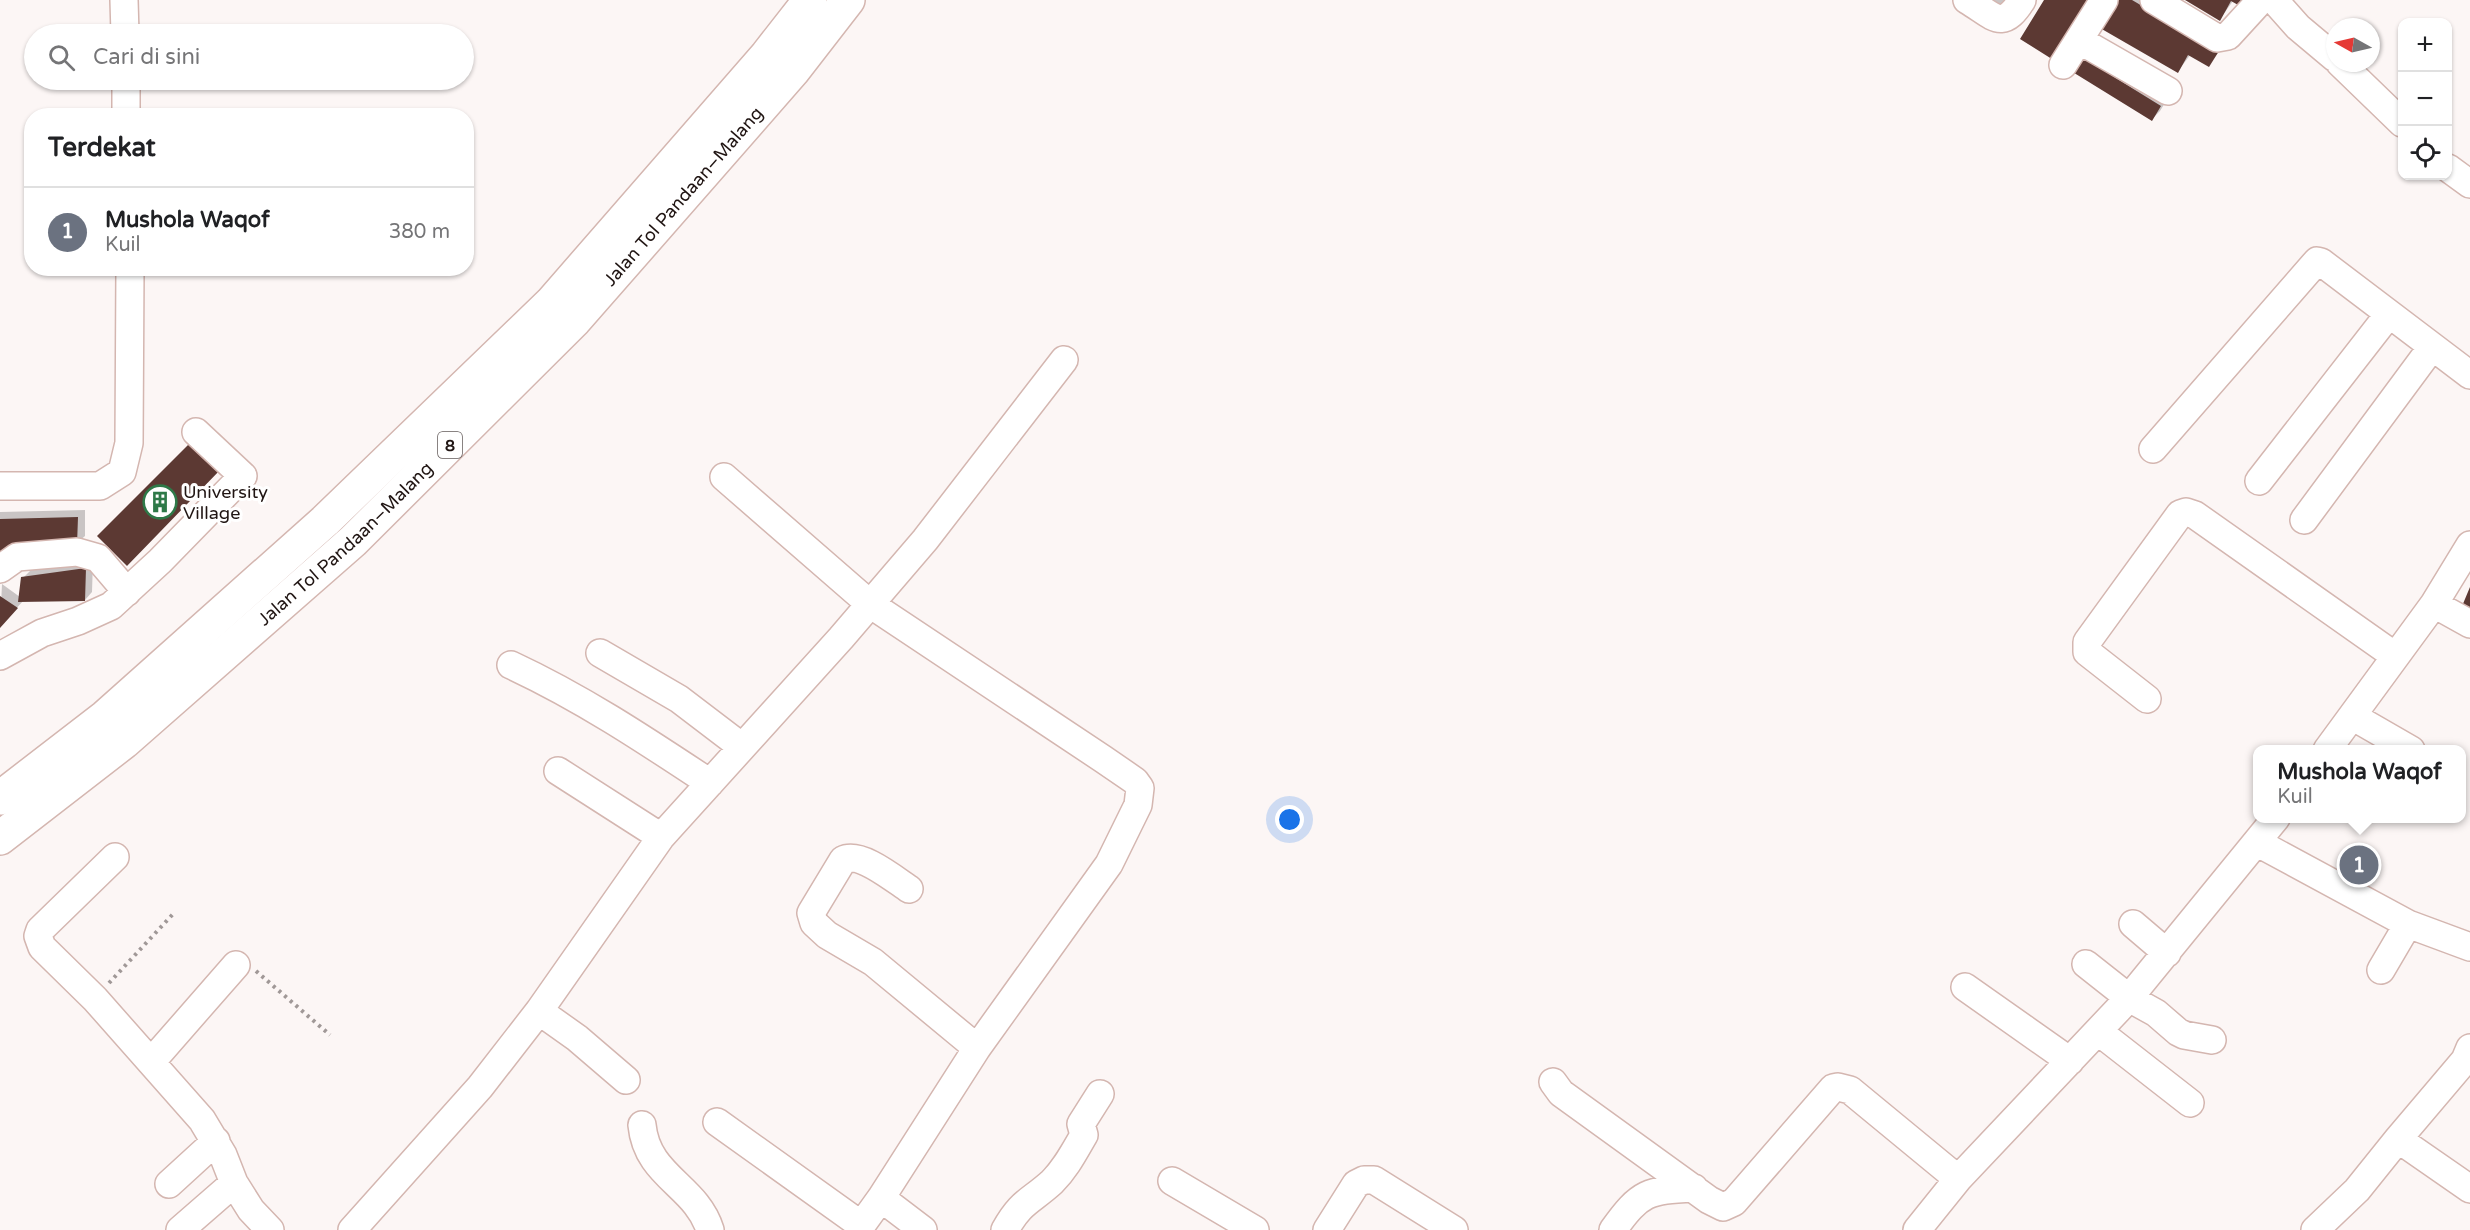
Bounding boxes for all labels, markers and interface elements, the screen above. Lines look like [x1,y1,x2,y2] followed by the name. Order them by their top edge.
[2326,18,2380,72] north arrow
[2398,18,2452,180] map controls
[2398,18,2452,72] button: +
[24,24,474,90] search box
[45,41,78,74] icon: search
[93,44,200,70] text: Cari di sini
[2398,72,2452,126] button: −
[599,102,767,291] street label: Jalan Tol Pandaan–Malang
[2398,126,2452,180] button: locate
[48,132,156,163] text: Terdekat
[105,207,270,233] text: Mushola Waqof
[61,220,74,244] text: 1
[389,220,450,244] text: 380 m
[105,233,141,257] text: Kuil
[438,432,462,458] road number: 8
[253,457,437,630] street label: Jalan Tol Pandaan–Malang
[183,481,268,524] place label: University Village
[142,484,178,520] building icon: University Village
[2253,745,2466,823] popup
[2277,759,2442,785] text: Mushola Waqof
[2277,785,2313,809] text: Kuil
[1275,805,1304,834] your location
[2340,842,2378,888] pin: 1

